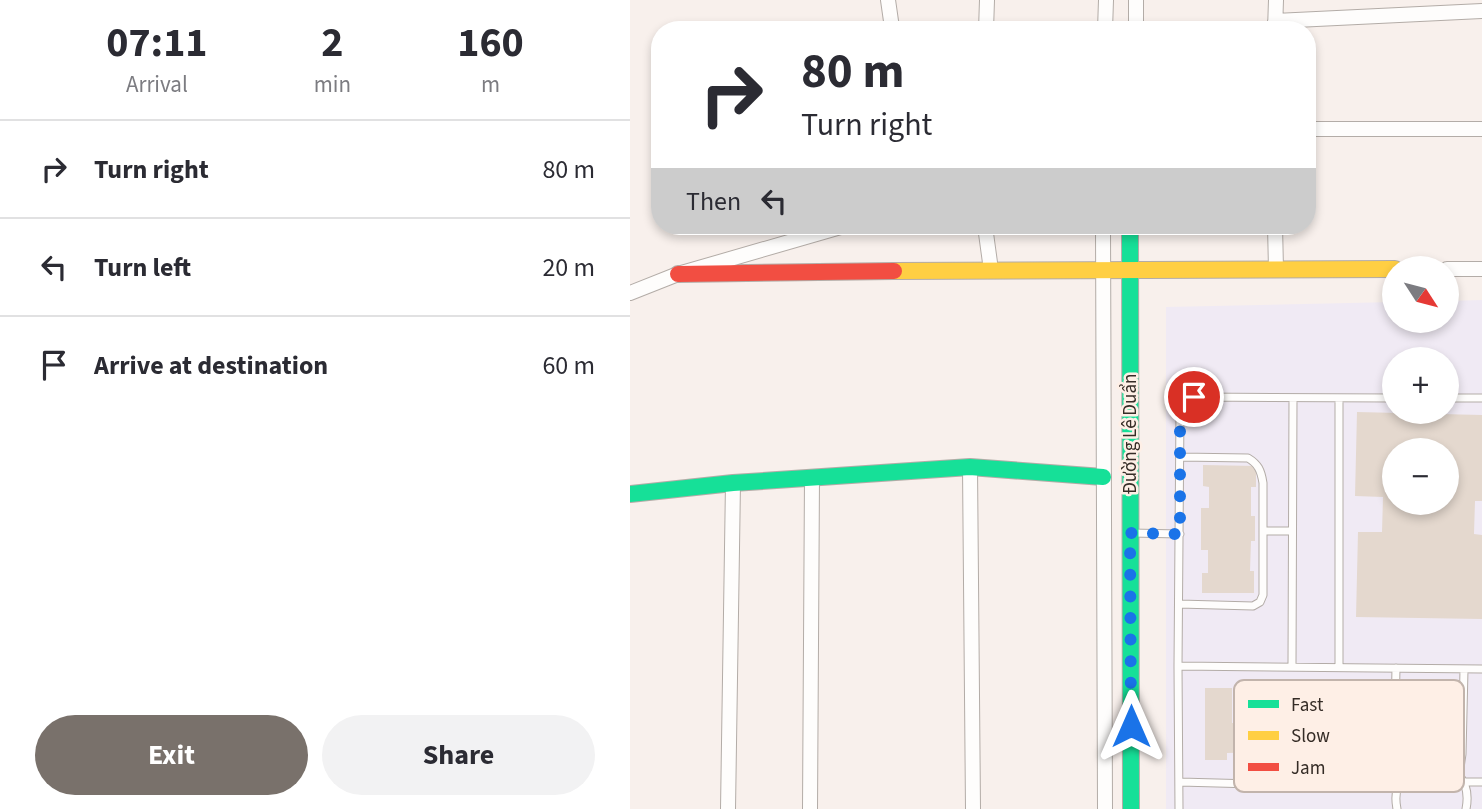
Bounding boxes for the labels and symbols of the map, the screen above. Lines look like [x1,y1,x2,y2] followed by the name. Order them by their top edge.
[1382,256,1460,332] north arrow
[1164,367,1224,427] pin
[1117,374,1144,494] street label: Đường Lê Duẩn
[1234,680,1464,792] legend
[1094,689,1168,763] position arrow
[1291,692,1324,719] text: Fast
[1291,723,1330,750] text: Slow
[1291,755,1325,782] text: Jam

